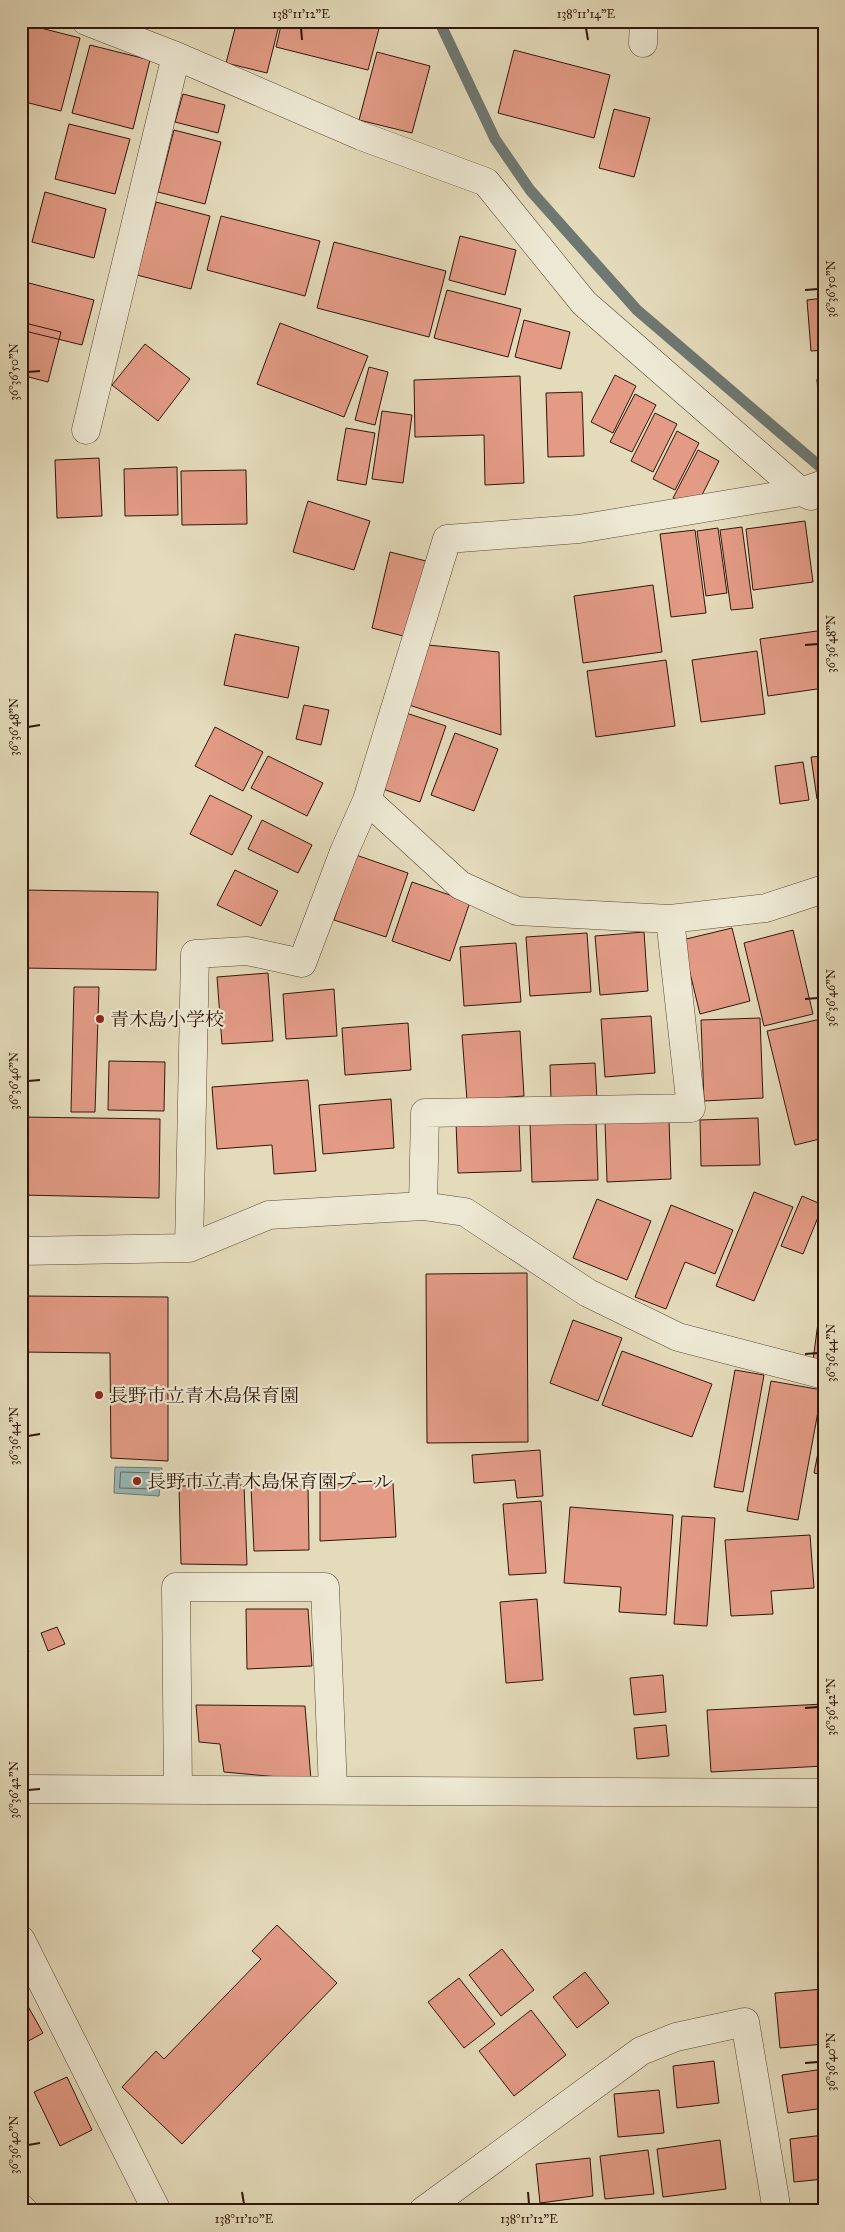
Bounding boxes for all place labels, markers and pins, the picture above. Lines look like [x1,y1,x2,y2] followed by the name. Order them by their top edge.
[110,1008,224,1031] place label: 青木島小学校
[94,1013,106,1025] marker: 青木島小学校
[109,1384,299,1407] place label: 長野市立青木島保育園
[93,1389,105,1401] marker: 長野市立青木島保育園
[147,1470,393,1493] place label: 長野市立青木島保育園プール
[131,1475,143,1487] marker: 長野市立青木島保育園プール

